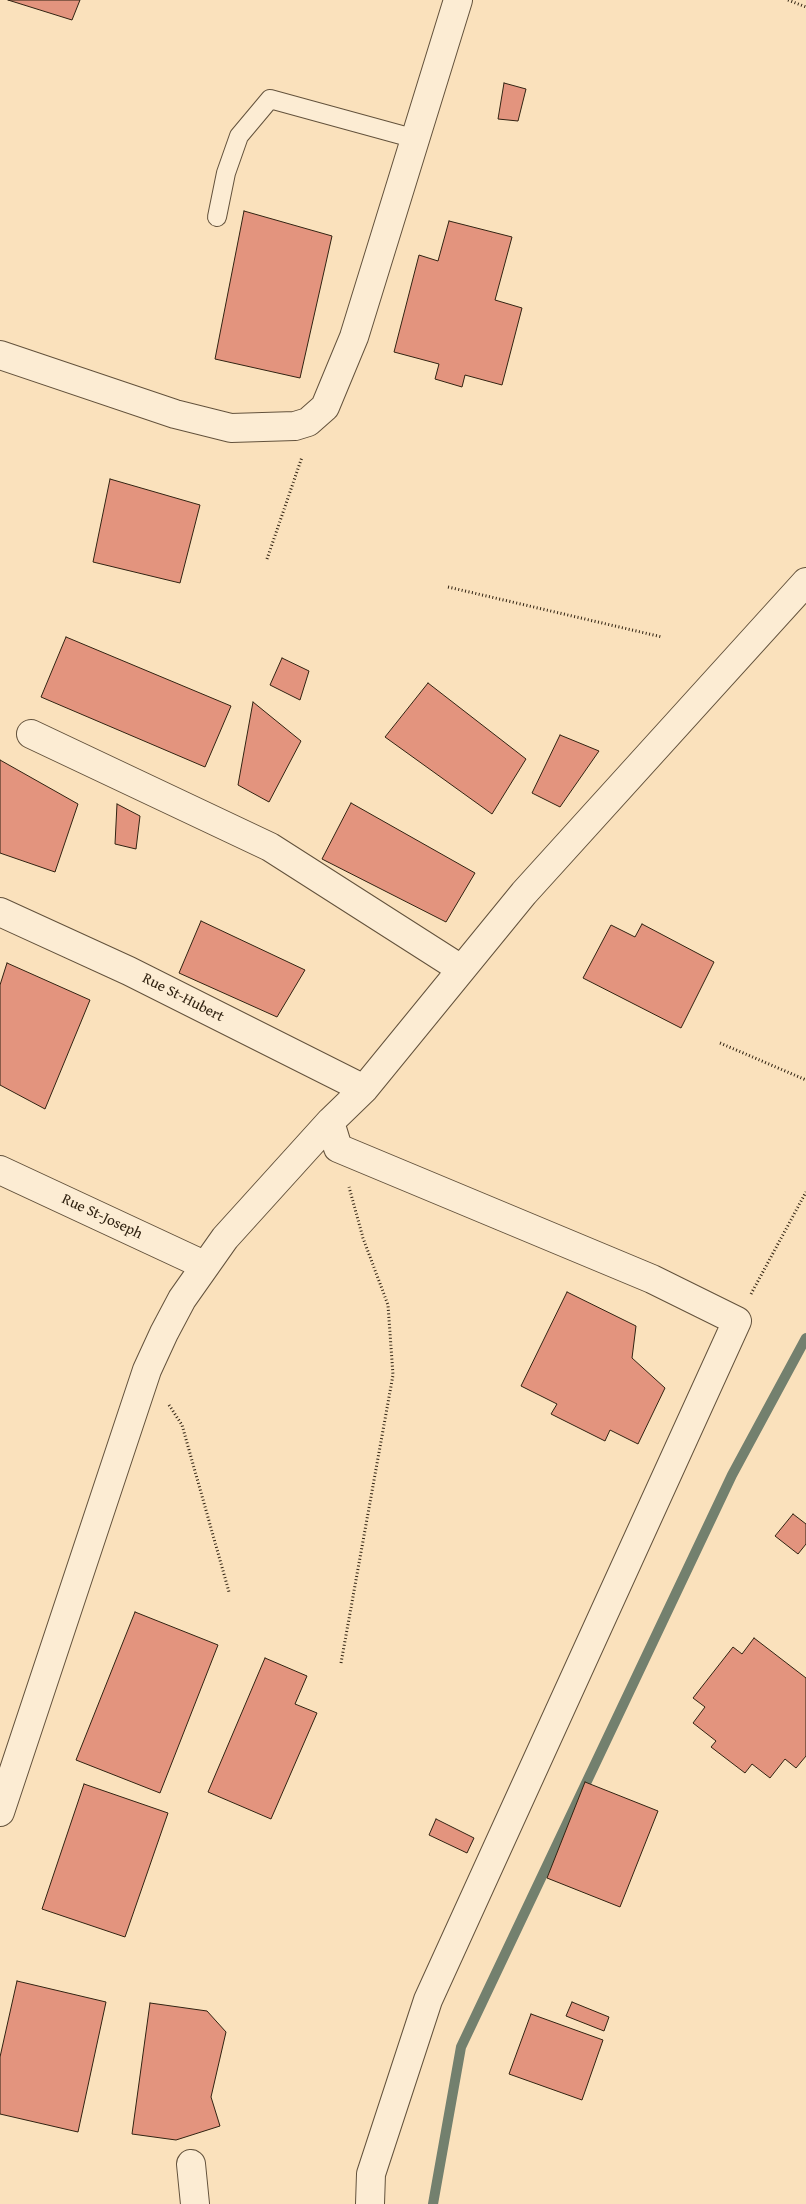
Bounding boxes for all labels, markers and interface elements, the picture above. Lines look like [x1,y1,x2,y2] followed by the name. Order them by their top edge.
[139,970,227,1026] street label: Rue St-Hubert
[59,1191,145,1243] street label: Rue St-Joseph

